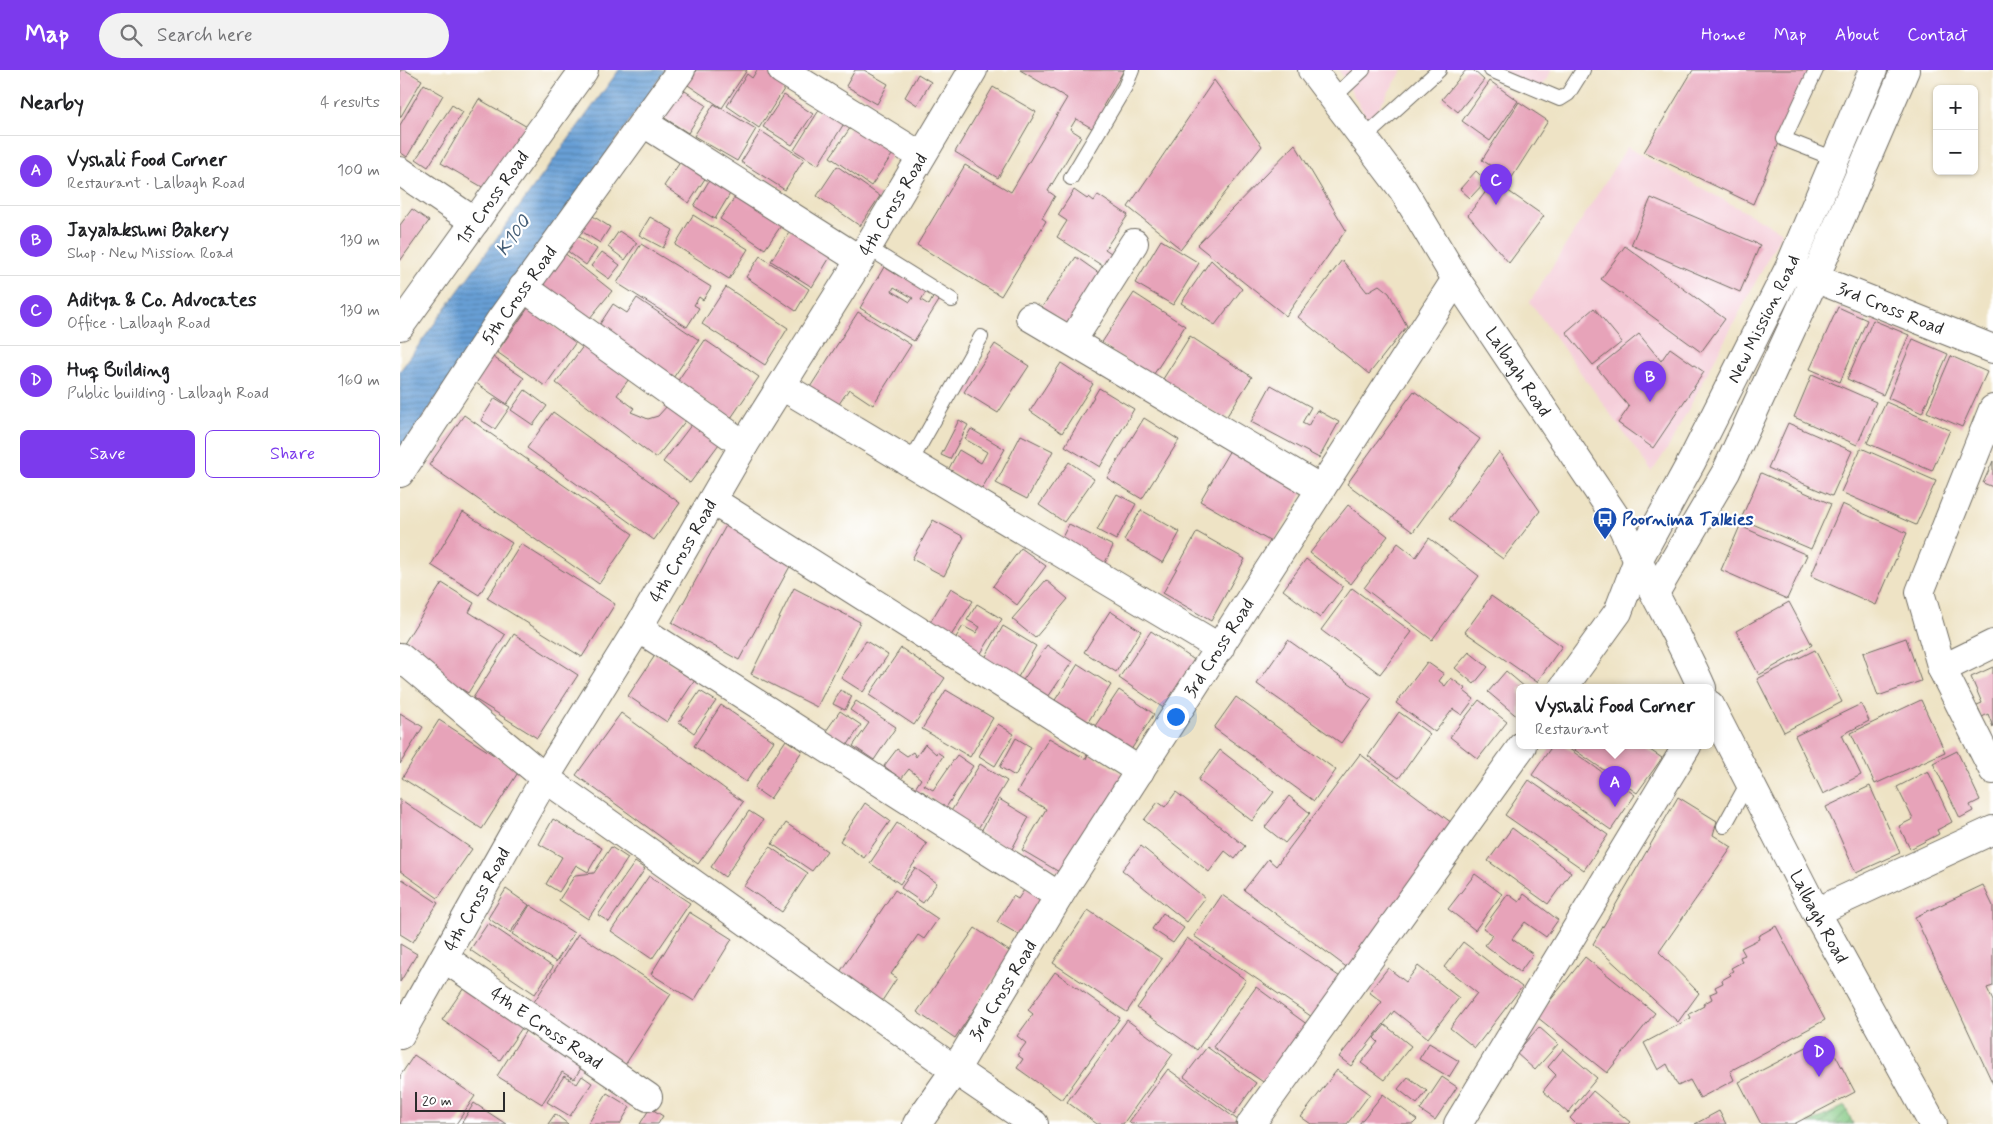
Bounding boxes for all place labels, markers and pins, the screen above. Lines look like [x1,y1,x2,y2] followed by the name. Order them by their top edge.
[1480,164,1512,205] pin: C
[1634,361,1666,402] pin: B
[1592,506,1618,540] bus stop icon: Poornima Talkies
[1622,508,1754,532] place label: Poornima Talkies
[1599,766,1631,807] pin: A
[1803,1036,1835,1077] pin: D

